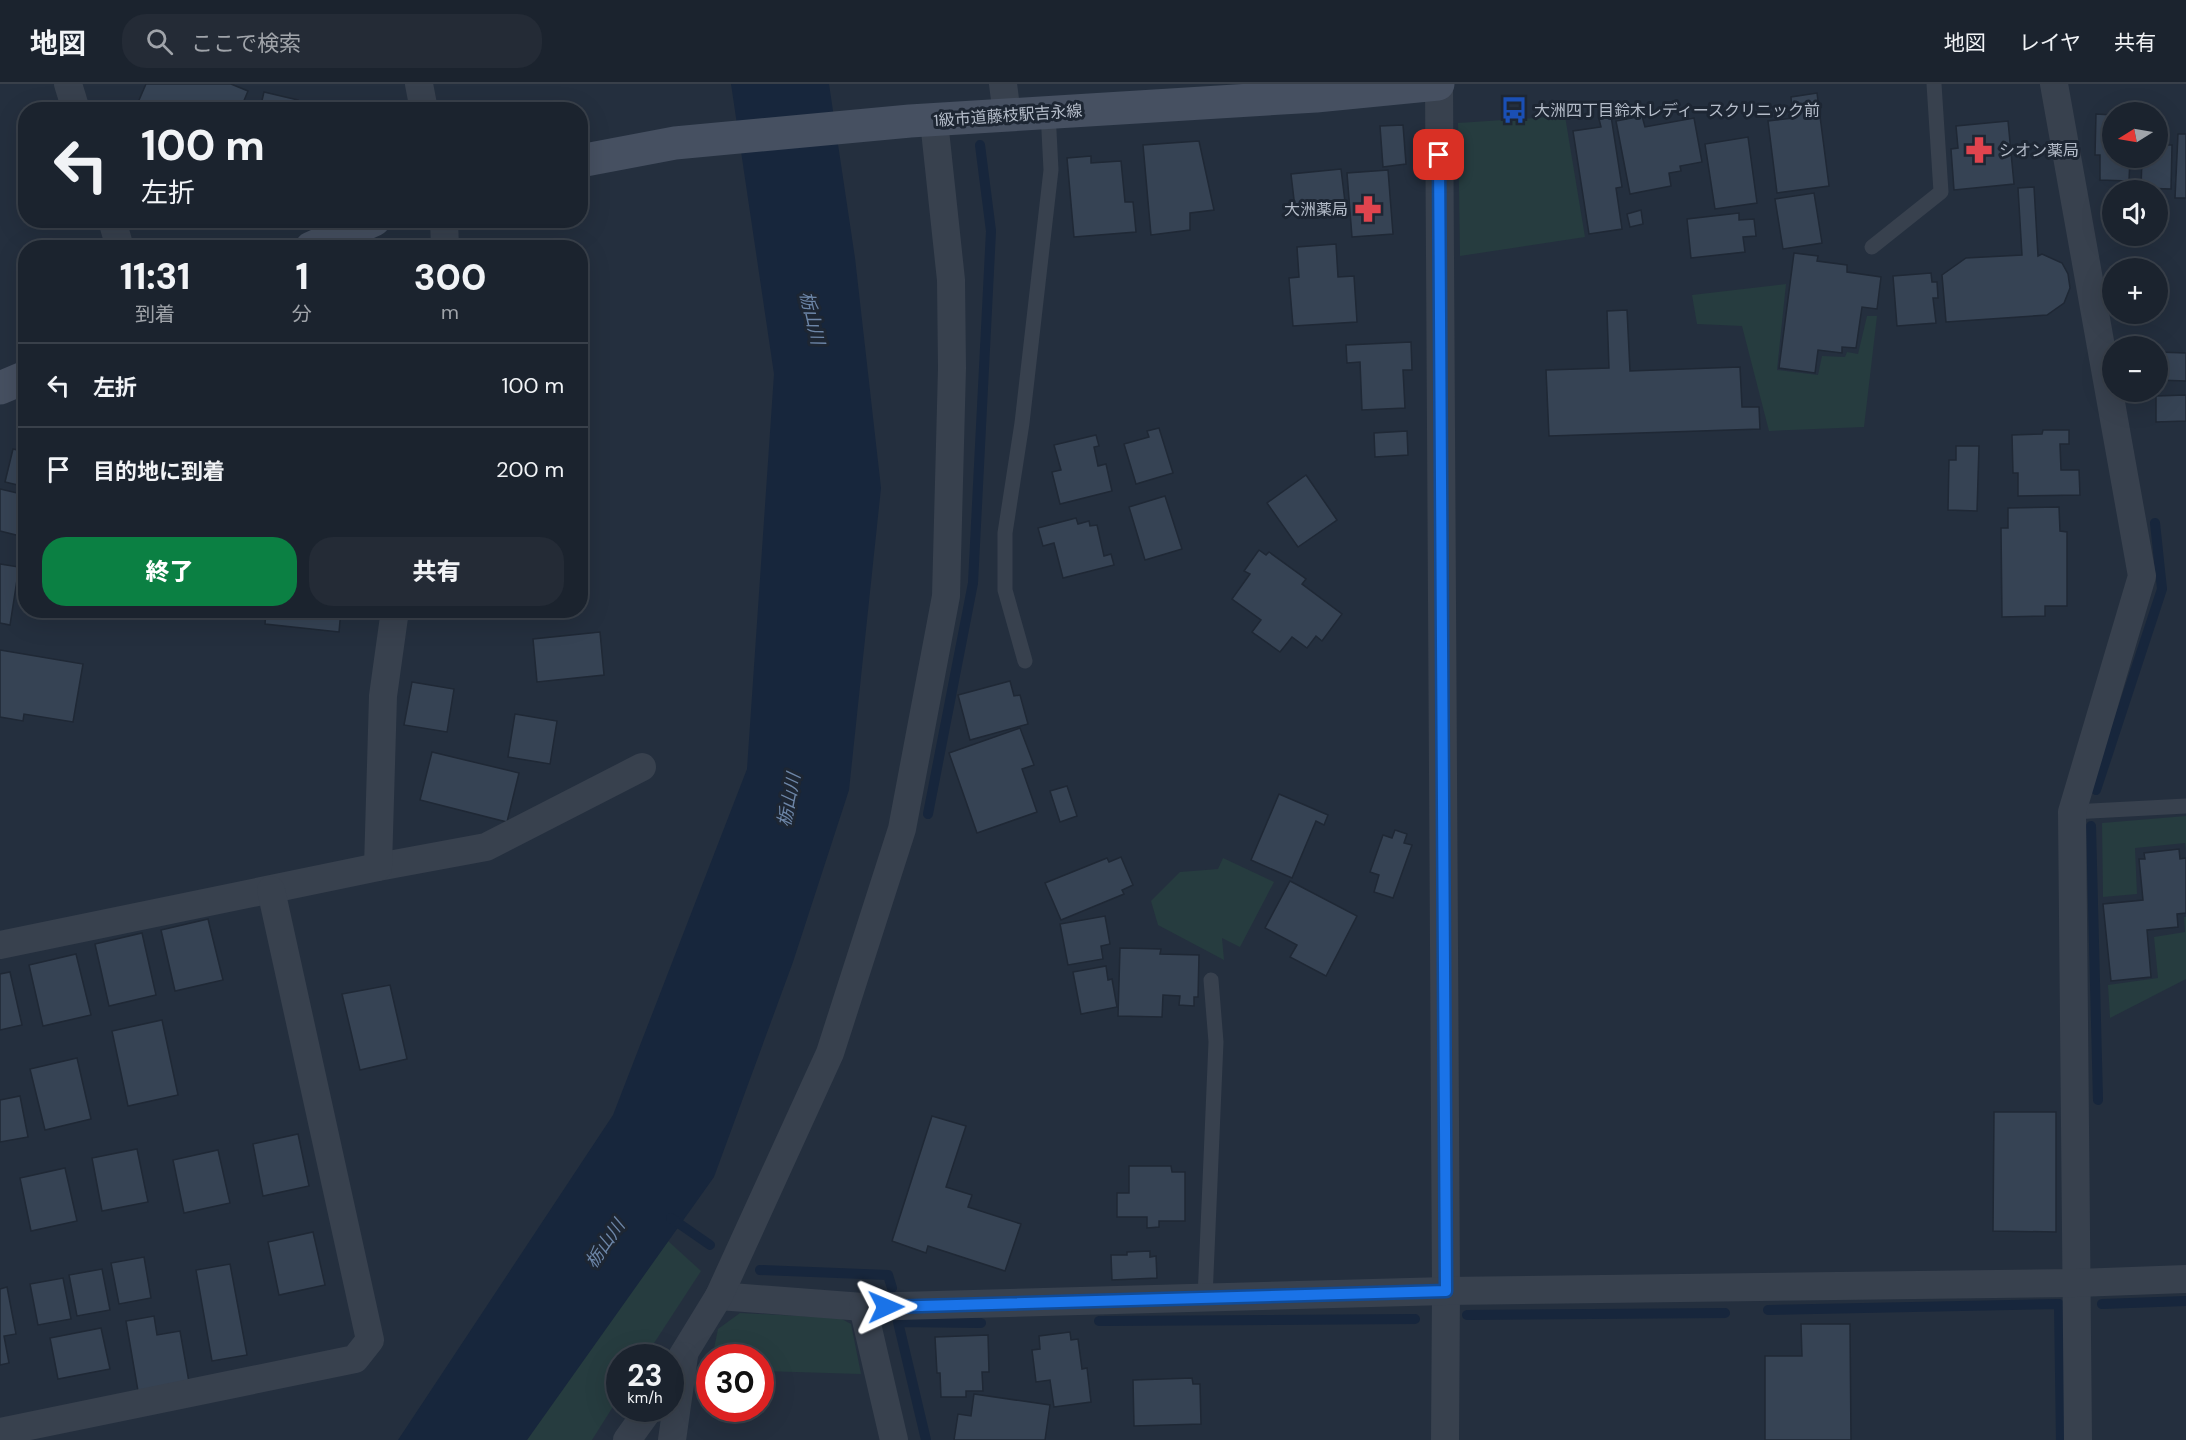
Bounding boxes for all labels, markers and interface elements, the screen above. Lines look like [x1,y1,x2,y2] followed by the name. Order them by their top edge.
[122,14,542,68] search box
[30,25,86,62] text: 地図
[143,25,176,58] icon: search
[191,29,301,58] text: ここで検索
[1944,29,1986,57] text: 地図
[2019,29,2081,57] text: レイヤ
[2114,29,2156,57] text: 共有
[1499,95,1529,125] bus stop icon: 大洲四丁目鈴木レディースクリニック前
[933,100,1083,131] street label: 1級市道藤枝駅吉永線
[1534,100,1820,121] place label: 大洲四丁目鈴木レディースクリニック前
[2102,102,2168,168] north arrow
[2102,102,2168,402] map controls
[141,118,265,173] text: 100 m
[42,126,120,204] icon: left
[1413,129,1464,180] pin
[1964,135,1994,165] pharmacy icon: シオン薬局
[1422,138,1455,171] icon: arrive
[1999,140,2079,161] place label: シオン薬局
[141,175,195,210] text: 左折
[2102,180,2168,246] button: sound
[1353,194,1383,224] pharmacy icon: 大洲薬局
[1284,199,1348,220] place label: 大洲薬局
[120,253,190,300] text: 11:31
[295,253,309,300] text: 1
[414,254,486,301] text: 300
[2102,258,2168,324] button: +
[794,289,830,349] water label: 栃山川
[441,299,459,325] text: m
[135,301,175,327] text: 到着
[292,301,312,327] text: 分
[2102,336,2168,402] button: −
[42,369,75,402] icon: left
[502,371,564,400] text: 100 m
[93,373,137,402] text: 左折
[42,453,75,486] icon: arrive
[496,455,564,484] text: 200 m
[93,457,225,486] text: 目的地に到着
[42,537,297,606] button: 終了
[309,537,564,606] button: 共有
[772,769,806,829] water label: 栃山川
[580,1213,631,1273] water label: 栃山川
[854,1275,918,1339] position arrow
[696,1344,774,1422] speed limit sign: 30
[627,1356,663,1395] text: 23
[627,1388,663,1408] text: km/h

